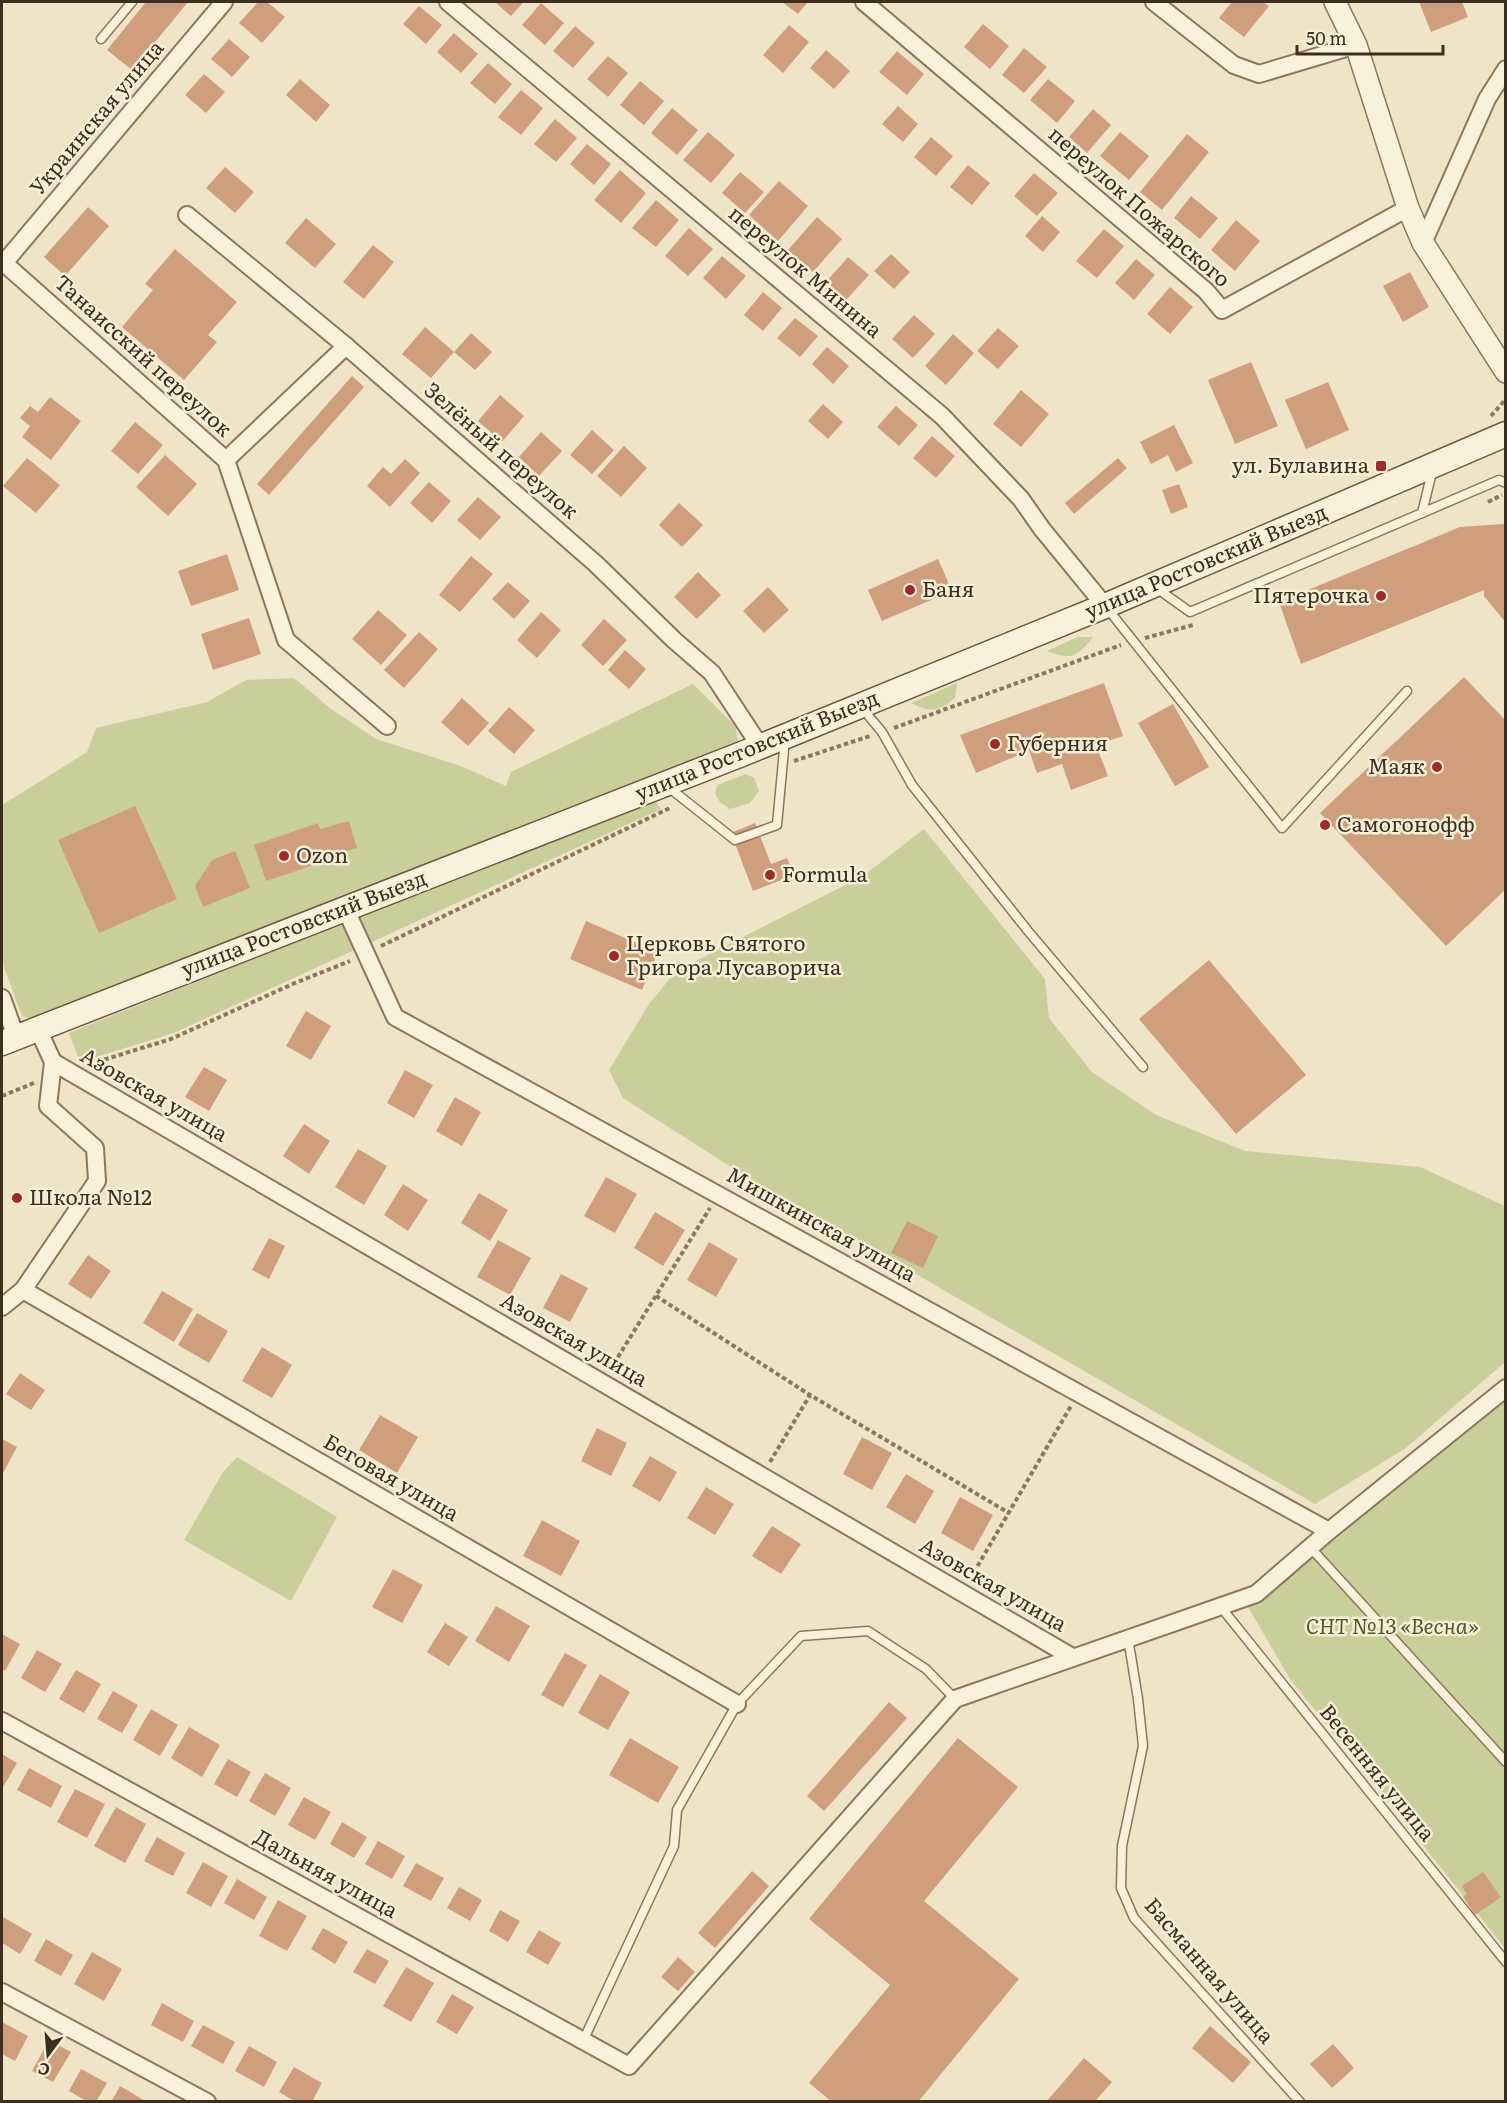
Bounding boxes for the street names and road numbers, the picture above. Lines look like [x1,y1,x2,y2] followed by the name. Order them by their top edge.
[21,32,170,201] street label: Украинская улица
[1043,117,1238,293] street label: переулок Пожарского
[723,196,891,344] street label: переулок Минина
[49,266,241,443] street label: Танаисский переулок
[419,373,587,525] street label: Зелёный переулок
[1079,495,1331,625] street label: улица Ростовский Выезд
[629,680,883,807] street label: улица Ростовский Выезд
[176,860,430,983] street label: улица Ростовский Выезд
[76,1038,235,1148] street label: Азовская улица
[722,1158,923,1288] street label: Мишкинская улица
[496,1283,655,1393] street label: Азовская улица
[319,1424,466,1528] street label: Беговая улица
[915,1528,1074,1638] street label: Азовская улица
[1314,1696,1444,1847] street label: Весенняя улица
[250,1820,405,1924] street label: Дальняя улица
[1139,1890,1284,2050] street label: Басманная улица

